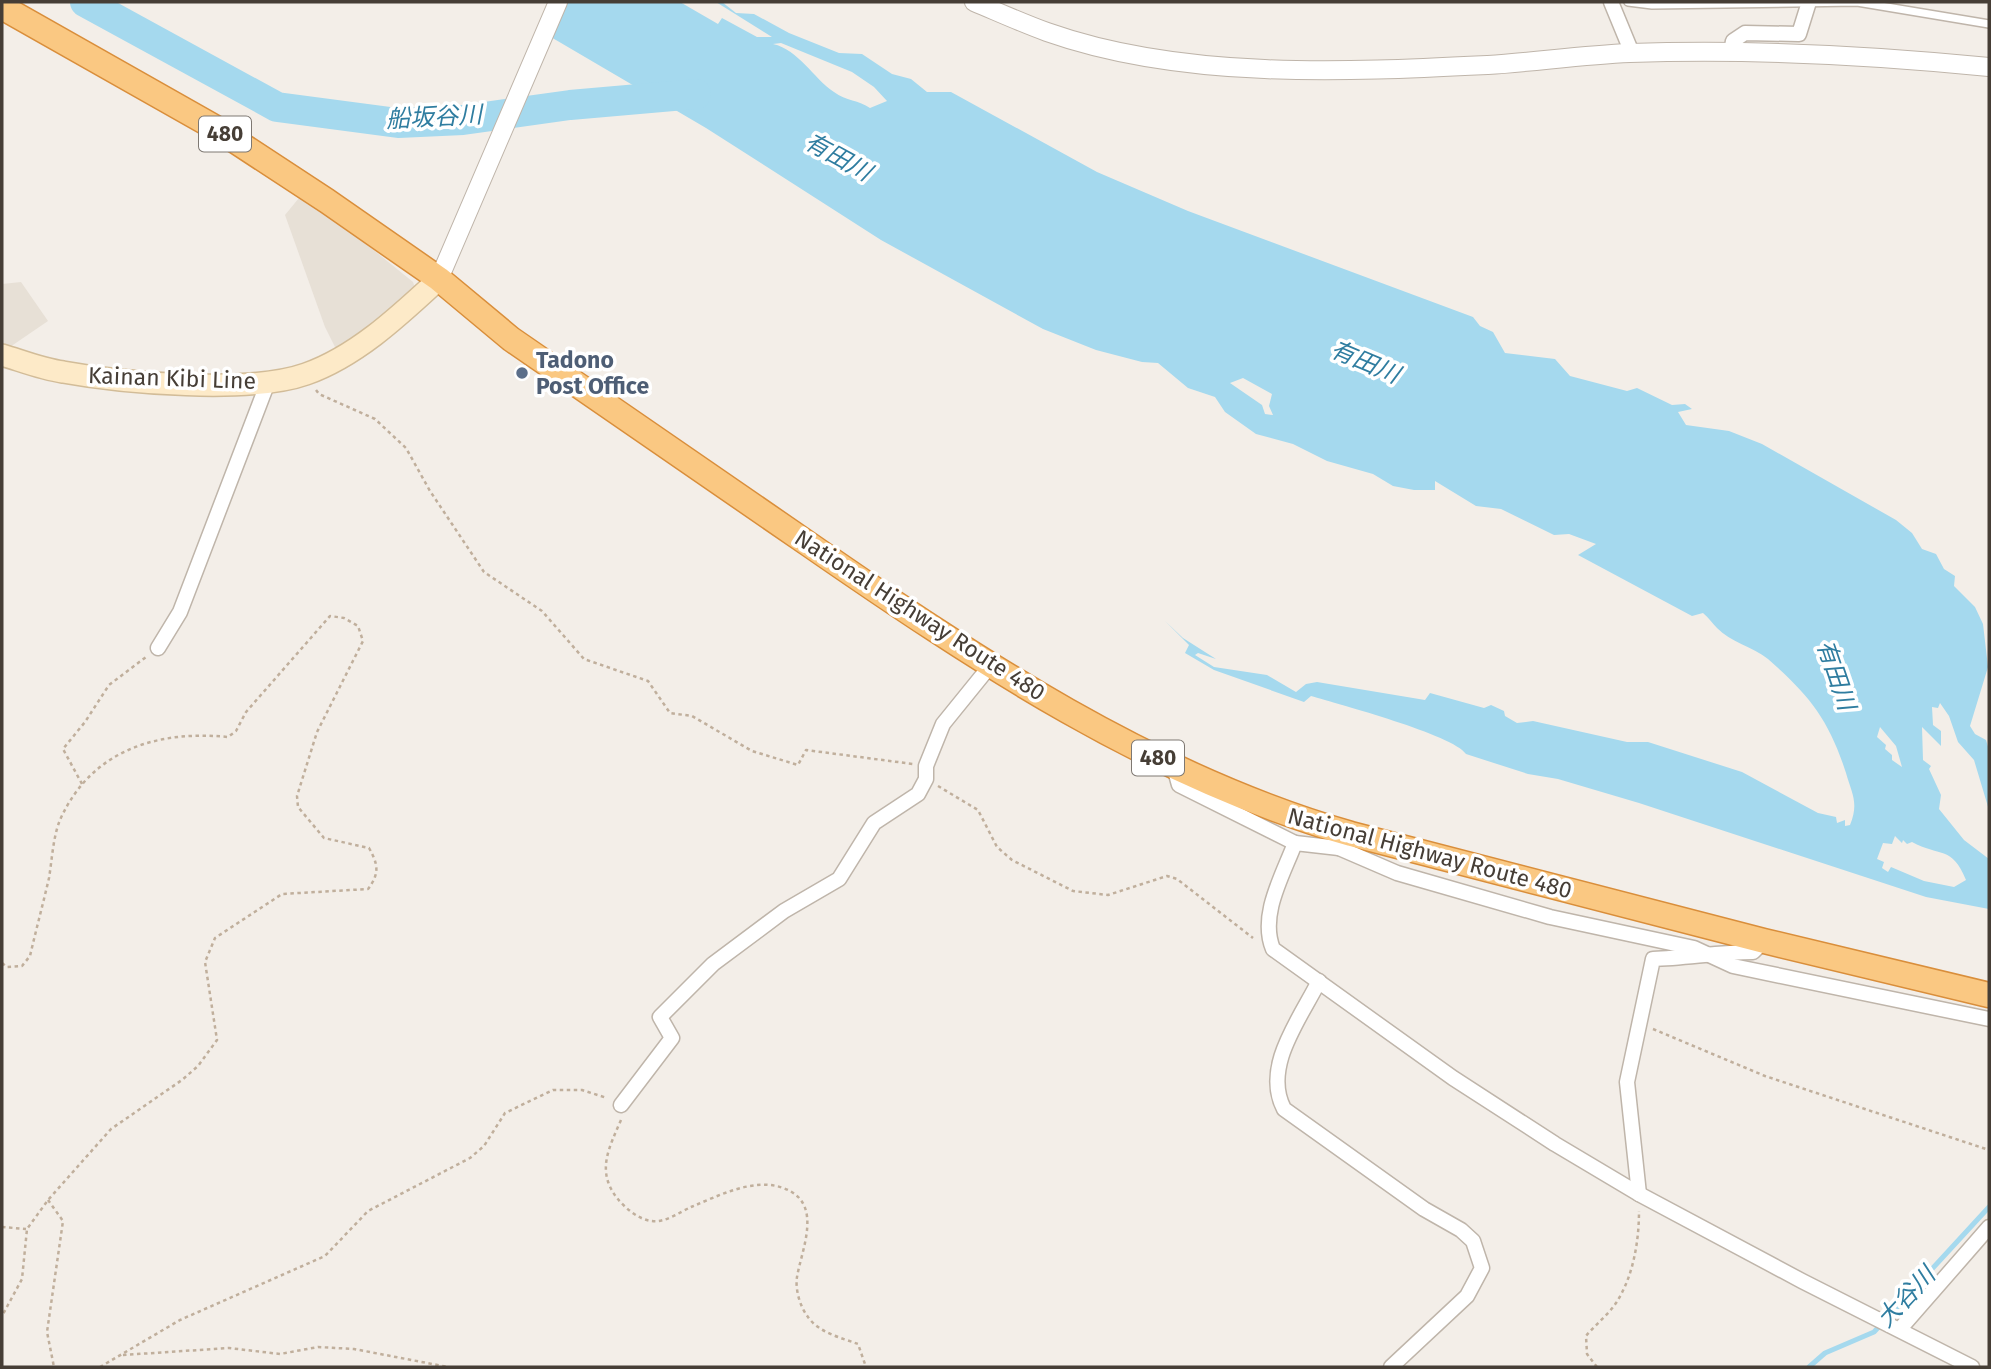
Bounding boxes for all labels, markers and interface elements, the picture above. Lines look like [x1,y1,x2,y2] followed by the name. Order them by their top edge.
[385,100,486,133] water label: 船坂谷川
[199,116,251,152] road number: 480
[800,127,879,188] water label: 有田川
[1326,335,1406,390] water label: 有田川
[536,346,649,400] place label: Tadono Post Office
[87,361,257,395] street label: Kainan Kibi Line
[514,365,530,381] marker: Tadono Post Office
[789,523,1051,707] street label: National Highway Route 480
[1811,636,1862,716] water label: 有田川
[1132,740,1184,776] road number: 480
[1285,802,1575,904] street label: National Highway Route 480
[1871,1259,1943,1333] water label: 大谷川

